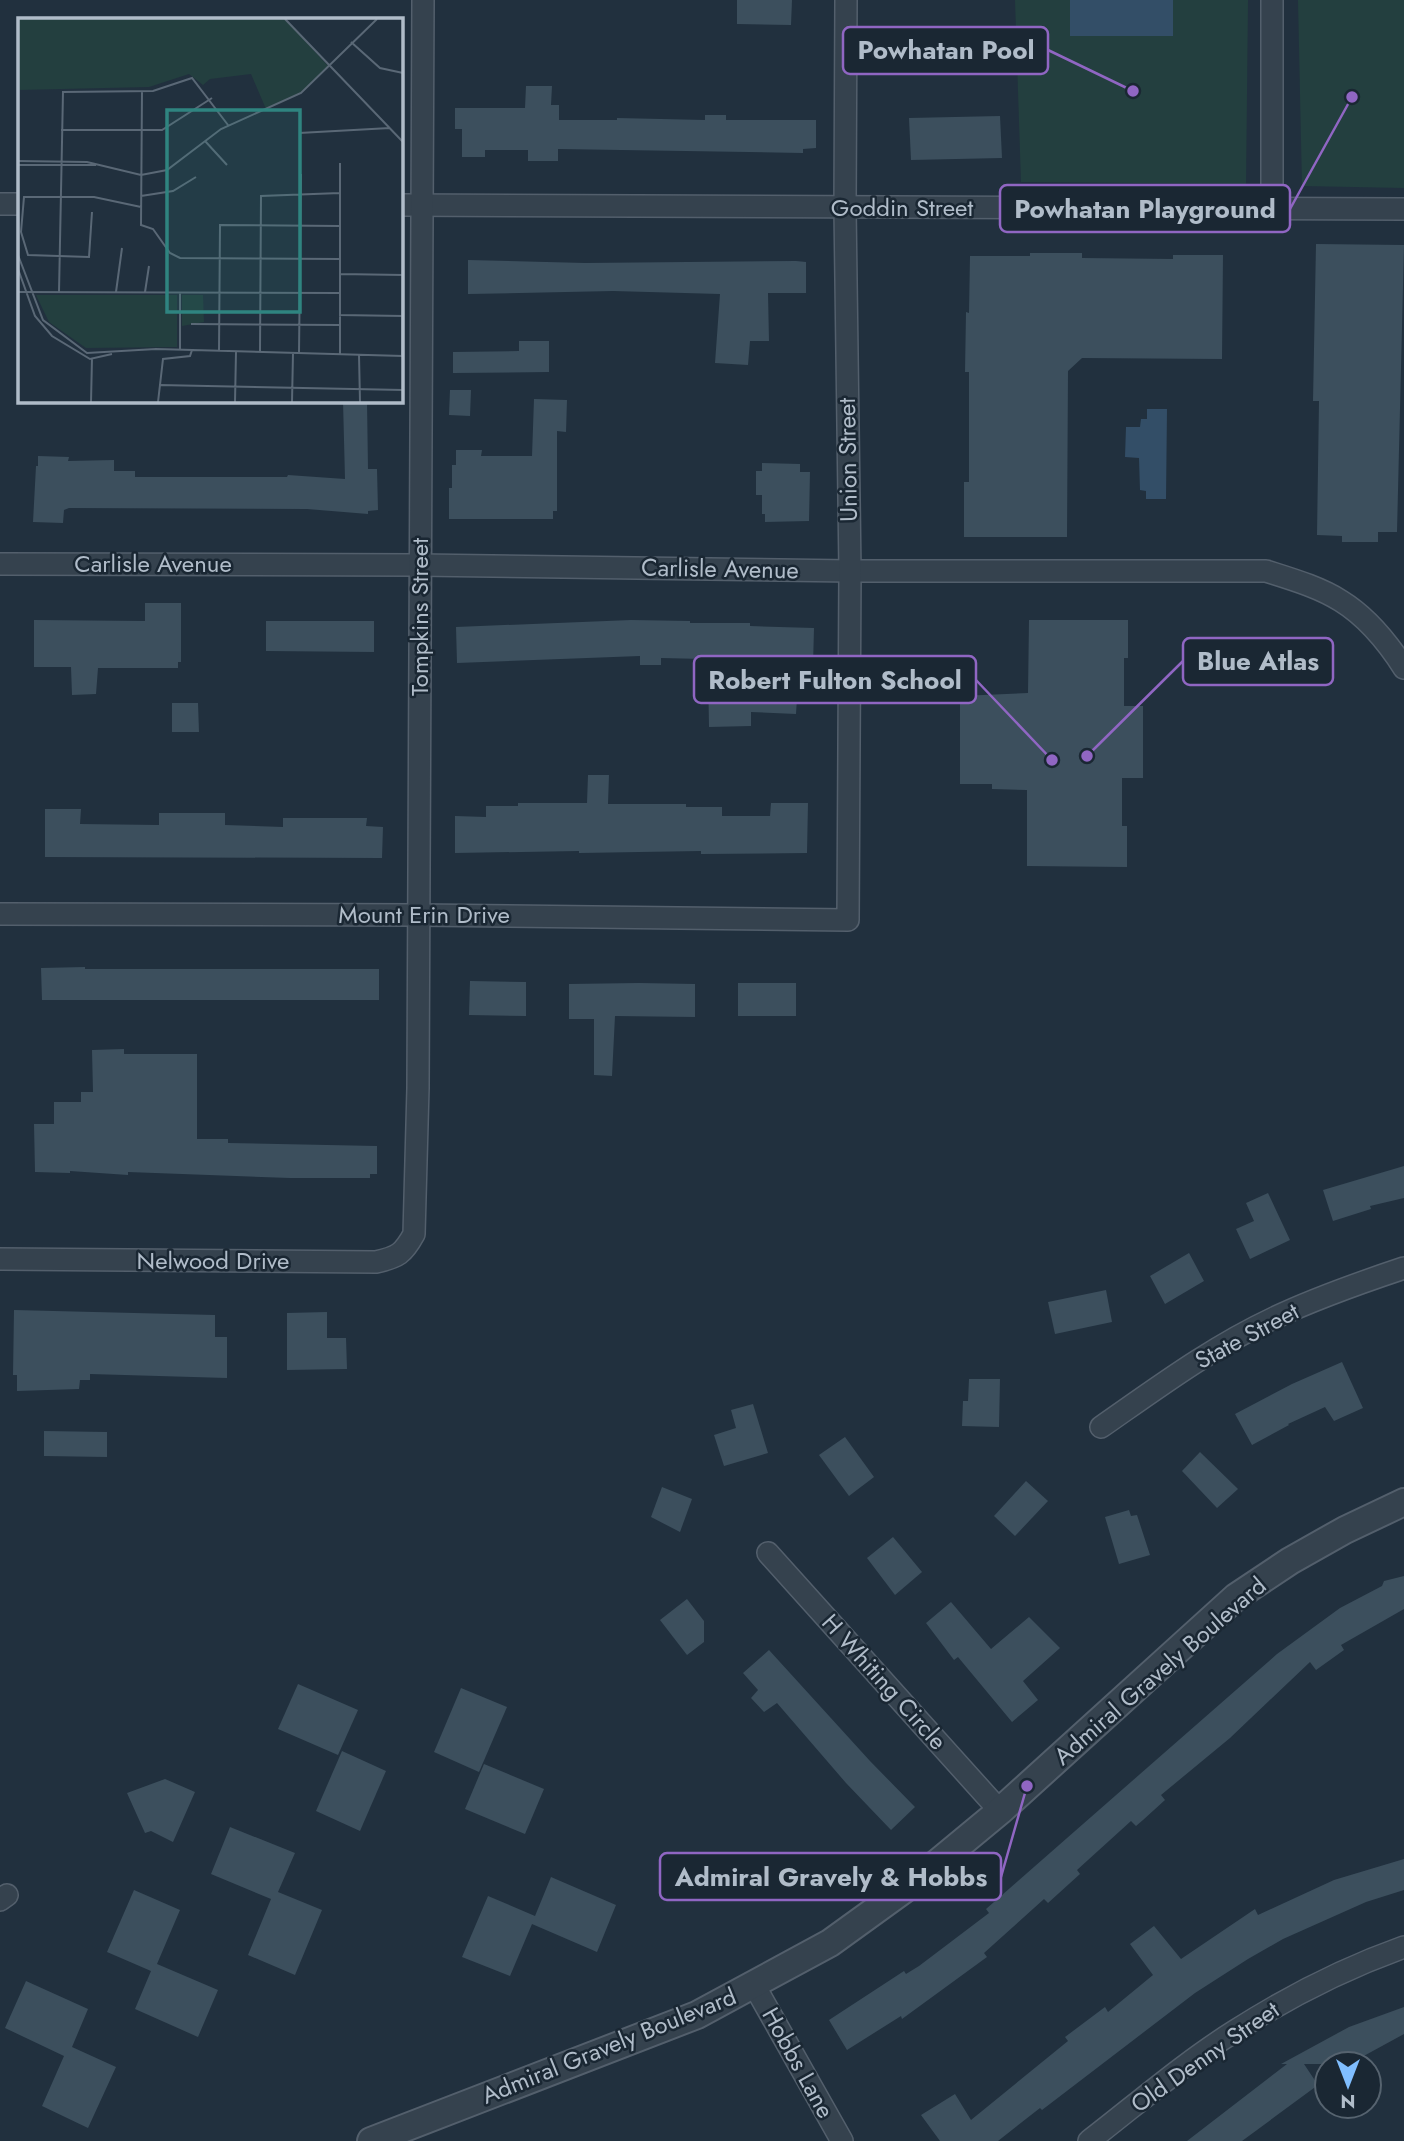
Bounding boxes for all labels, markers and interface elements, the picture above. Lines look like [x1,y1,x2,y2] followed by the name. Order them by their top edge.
[18,18,402,402] inset map
[843,27,1048,74] callout: Powhatan Pool
[857,31,1035,69] text: Powhatan Pool
[1000,185,1290,232] callout: Powhatan Playground
[831,190,973,225] street label: Goddin Street
[1014,190,1276,228] text: Powhatan Playground
[829,397,866,522] street label: Union Street
[402,538,437,696] street label: Tompkins Street
[74,546,232,581] street label: Carlisle Avenue
[641,550,799,587] street label: Carlisle Avenue
[1183,638,1333,685] callout: Blue Atlas
[1197,642,1319,680] text: Blue Atlas
[694,656,976,703] callout: Robert Fulton School
[708,661,962,699] text: Robert Fulton School
[338,897,510,932] street label: Mount Erin Drive
[137,1243,289,1278] street label: Nelwood Drive
[1189,1293,1305,1378] street label: State Street
[1046,1568,1274,1773] street label: Admiral Gravely Boulevard
[814,1606,955,1757] street label: H Whiting Circle
[660,1853,1001,1900] callout: Admiral Gravely & Hobbs
[674,1858,987,1896] text: Admiral Gravely & Hobbs
[476,1978,741,2113] street label: Admiral Gravely Boulevard
[1123,1992,1286,2121] street label: Old Denny Street
[754,2001,843,2125] street label: Hobbs Lane
[1313,2050,1383,2120] north arrow
[1340,2088,1356,2115] text: N

